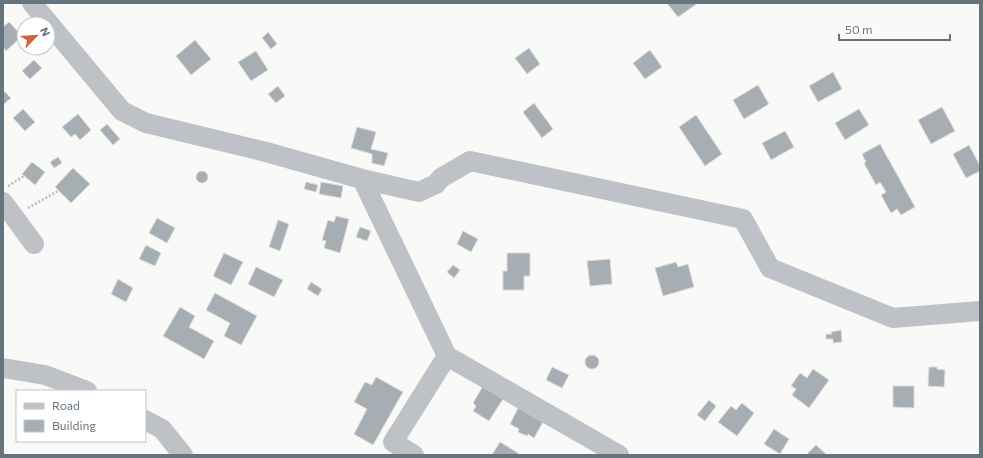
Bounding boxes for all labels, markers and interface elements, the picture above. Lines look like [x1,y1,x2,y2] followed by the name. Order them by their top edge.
[16,16,56,56] north arrow
[839,16,950,42] scale bar
[845,22,873,36] text: 50 m
[38,25,53,38] text: N
[16,390,146,442] legend
[52,398,80,412] text: Road
[52,418,96,432] text: Building

